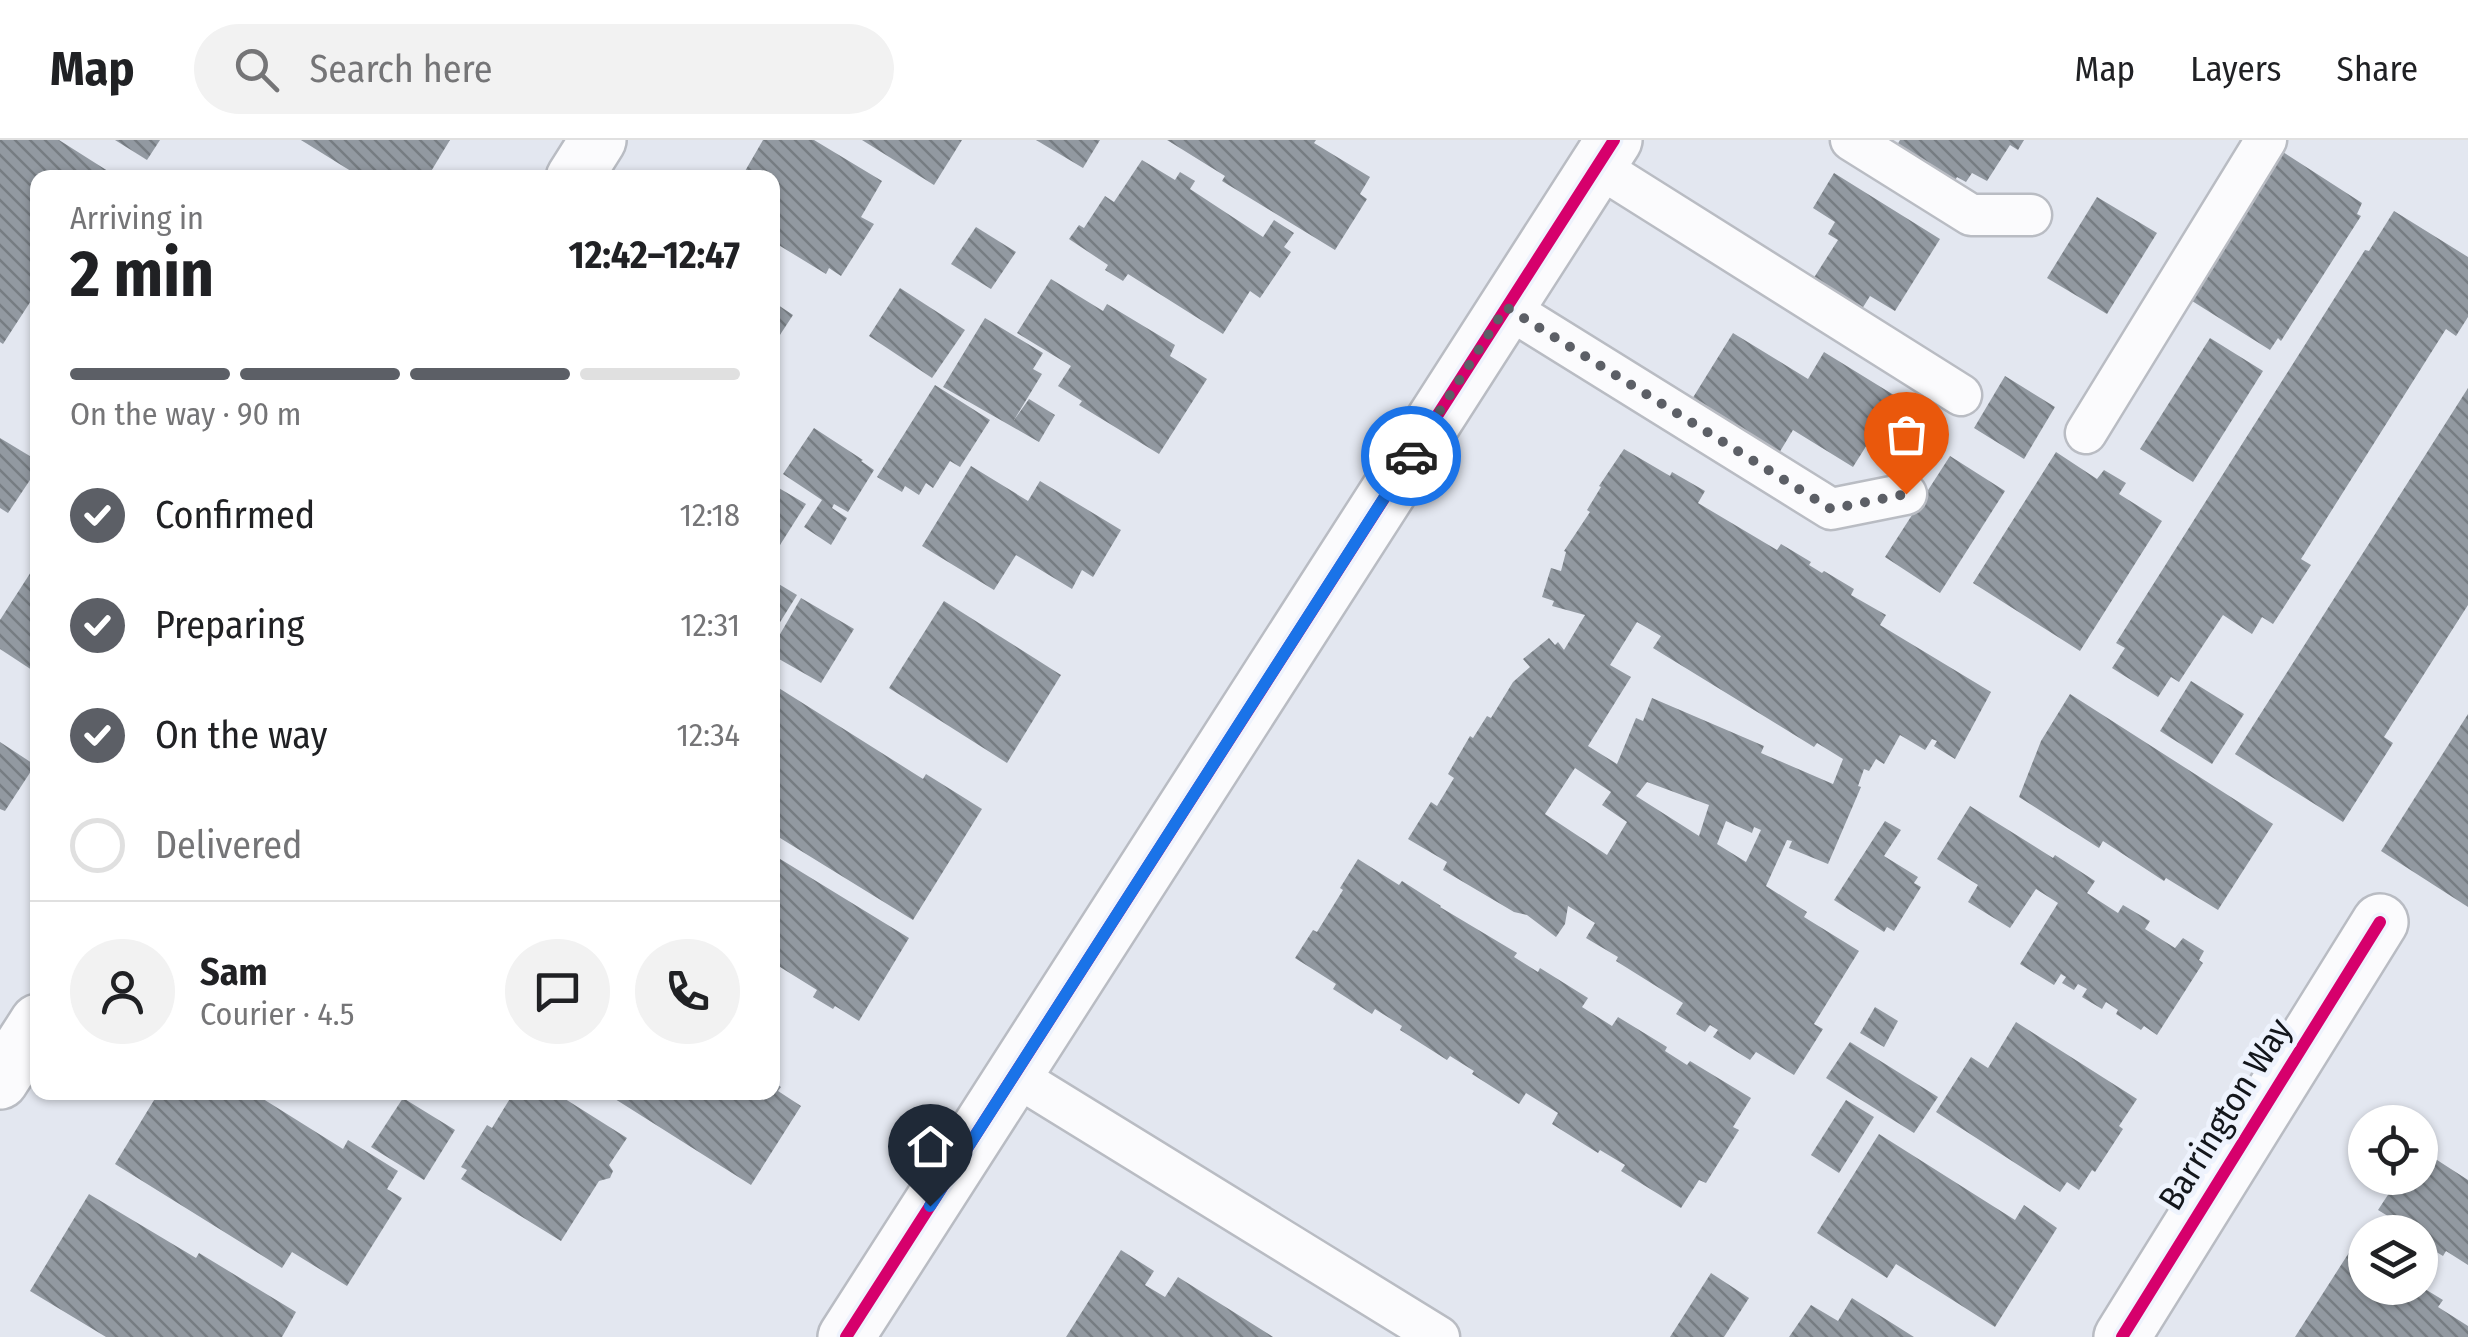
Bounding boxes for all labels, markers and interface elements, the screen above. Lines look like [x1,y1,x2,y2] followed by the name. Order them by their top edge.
[194,24,894,114] search box
[50,40,134,98] text: Map
[229,42,284,97] icon: search
[309,46,493,92] text: Search here
[2075,48,2135,90] text: Map
[2190,48,2282,90] text: Layers
[2337,48,2418,90] text: Share
[70,199,204,237] text: Arriving in
[569,232,740,278] text: 12:42–12:47
[70,235,214,313] text: 2 min
[1864,392,1949,495] pin
[70,395,301,433] text: On the way · 90 m
[1361,406,1461,506] courier
[1879,407,1934,462] icon: bag
[1384,429,1439,484] icon: car
[70,488,125,543] icon: check
[155,492,315,538] text: Confirmed
[679,496,740,534] text: 12:18
[70,598,125,653] icon: check
[155,602,304,648] text: Preparing
[680,606,740,644] text: 12:31
[70,708,125,763] icon: check
[155,712,327,758] text: On the way
[677,716,740,754] text: 12:34
[155,822,302,868] text: Delivered
[70,939,175,1044] button: person
[505,939,610,1044] button: chat
[635,939,740,1044] button: phone
[200,949,268,995] text: Sam
[200,995,355,1033] text: Courier · 4.5
[2149,1010,2301,1217] street label: Barrington Way
[888,1104,973,1207] pin
[2348,1105,2438,1305] map controls
[2348,1105,2438,1195] button: locate
[903,1119,958,1174] icon: home
[2348,1215,2438,1305] button: layers

